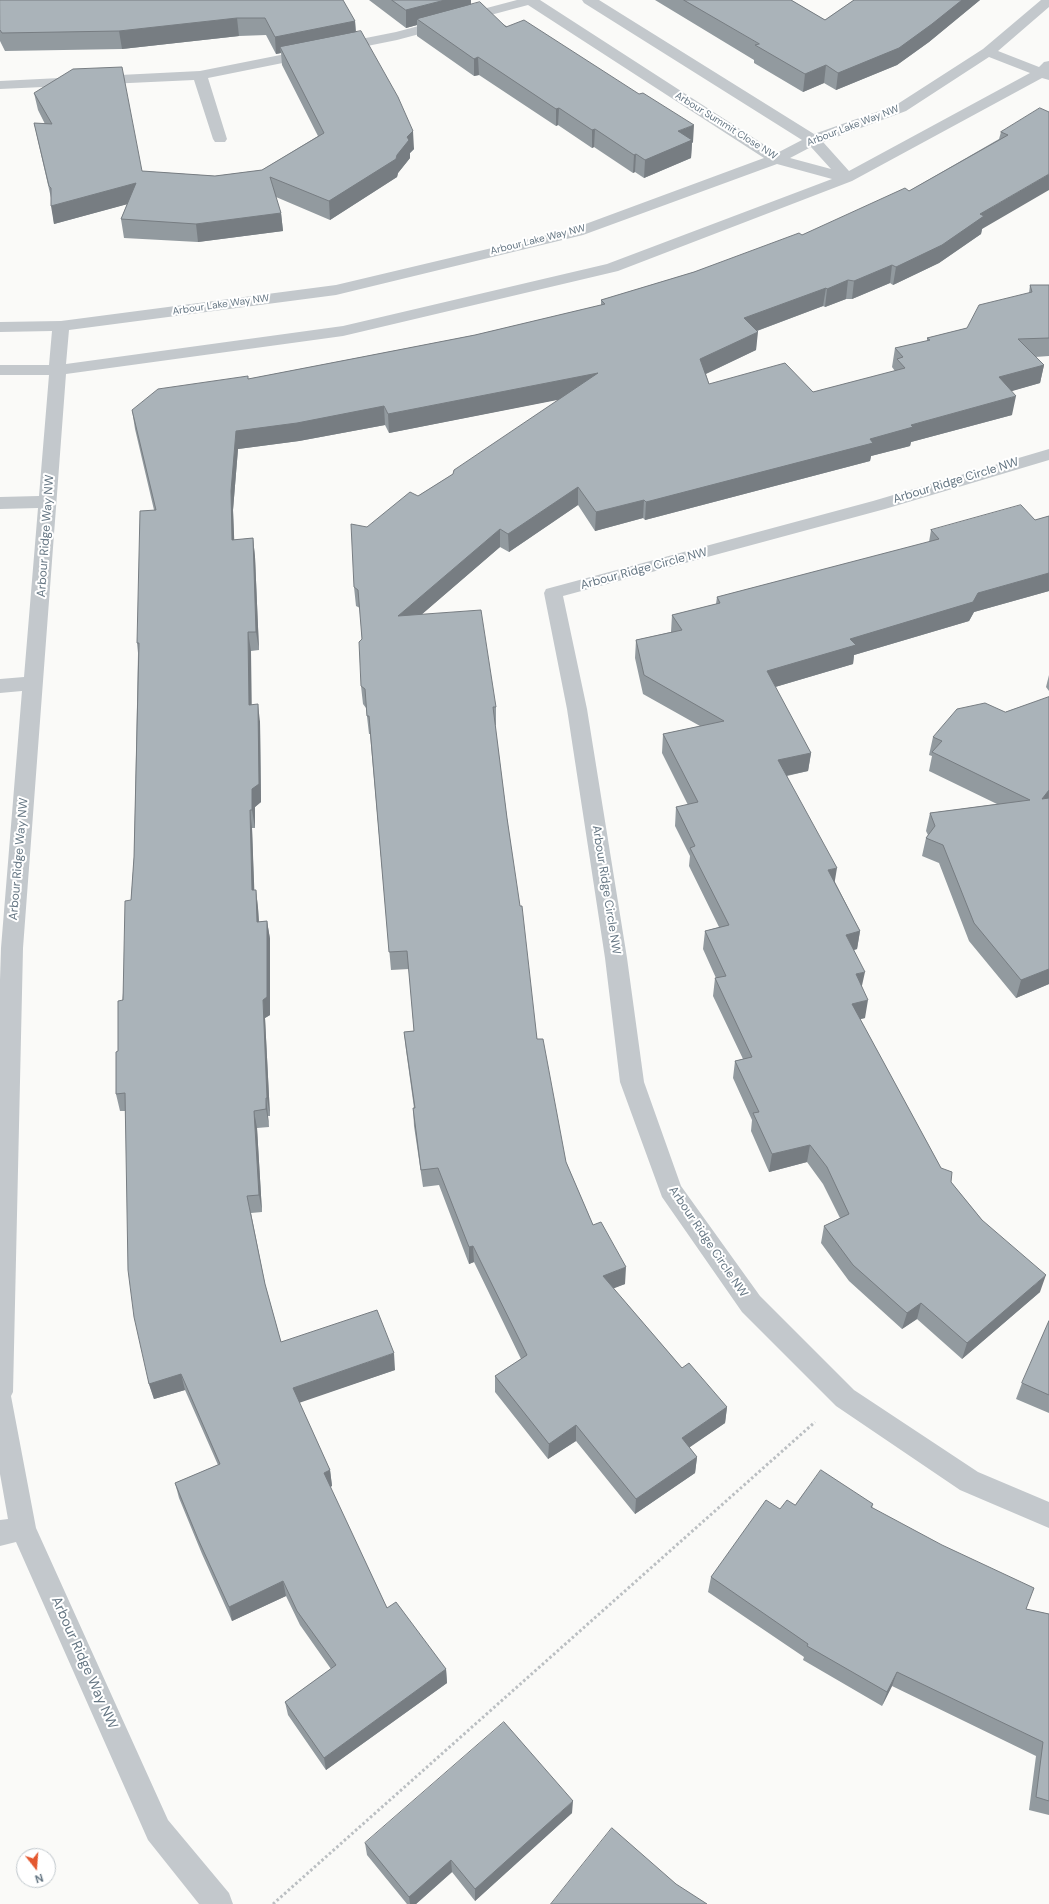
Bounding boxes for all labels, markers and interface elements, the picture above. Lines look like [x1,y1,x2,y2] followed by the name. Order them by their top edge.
[673,90,779,162] street label: Arbour Summit Close NW
[805,103,901,149] street label: Arbour Lake Way NW
[489,222,587,258] street label: Arbour Lake Way NW
[172,292,270,318] street label: Arbour Lake Way NW
[891,455,1021,507] street label: Arbour Ridge Circle NW
[35,474,57,598] street label: Arbour Ridge Way NW
[579,545,709,593] street label: Arbour Ridge Circle NW
[6,797,32,921] street label: Arbour Ridge Way NW
[589,824,623,956] street label: Arbour Ridge Circle NW
[665,1184,751,1300] street label: Arbour Ridge Circle NW
[47,1594,121,1732] street label: Arbour Ridge Way NW
[16,1848,56,1888] north arrow
[33,1871,45,1886] text: N

